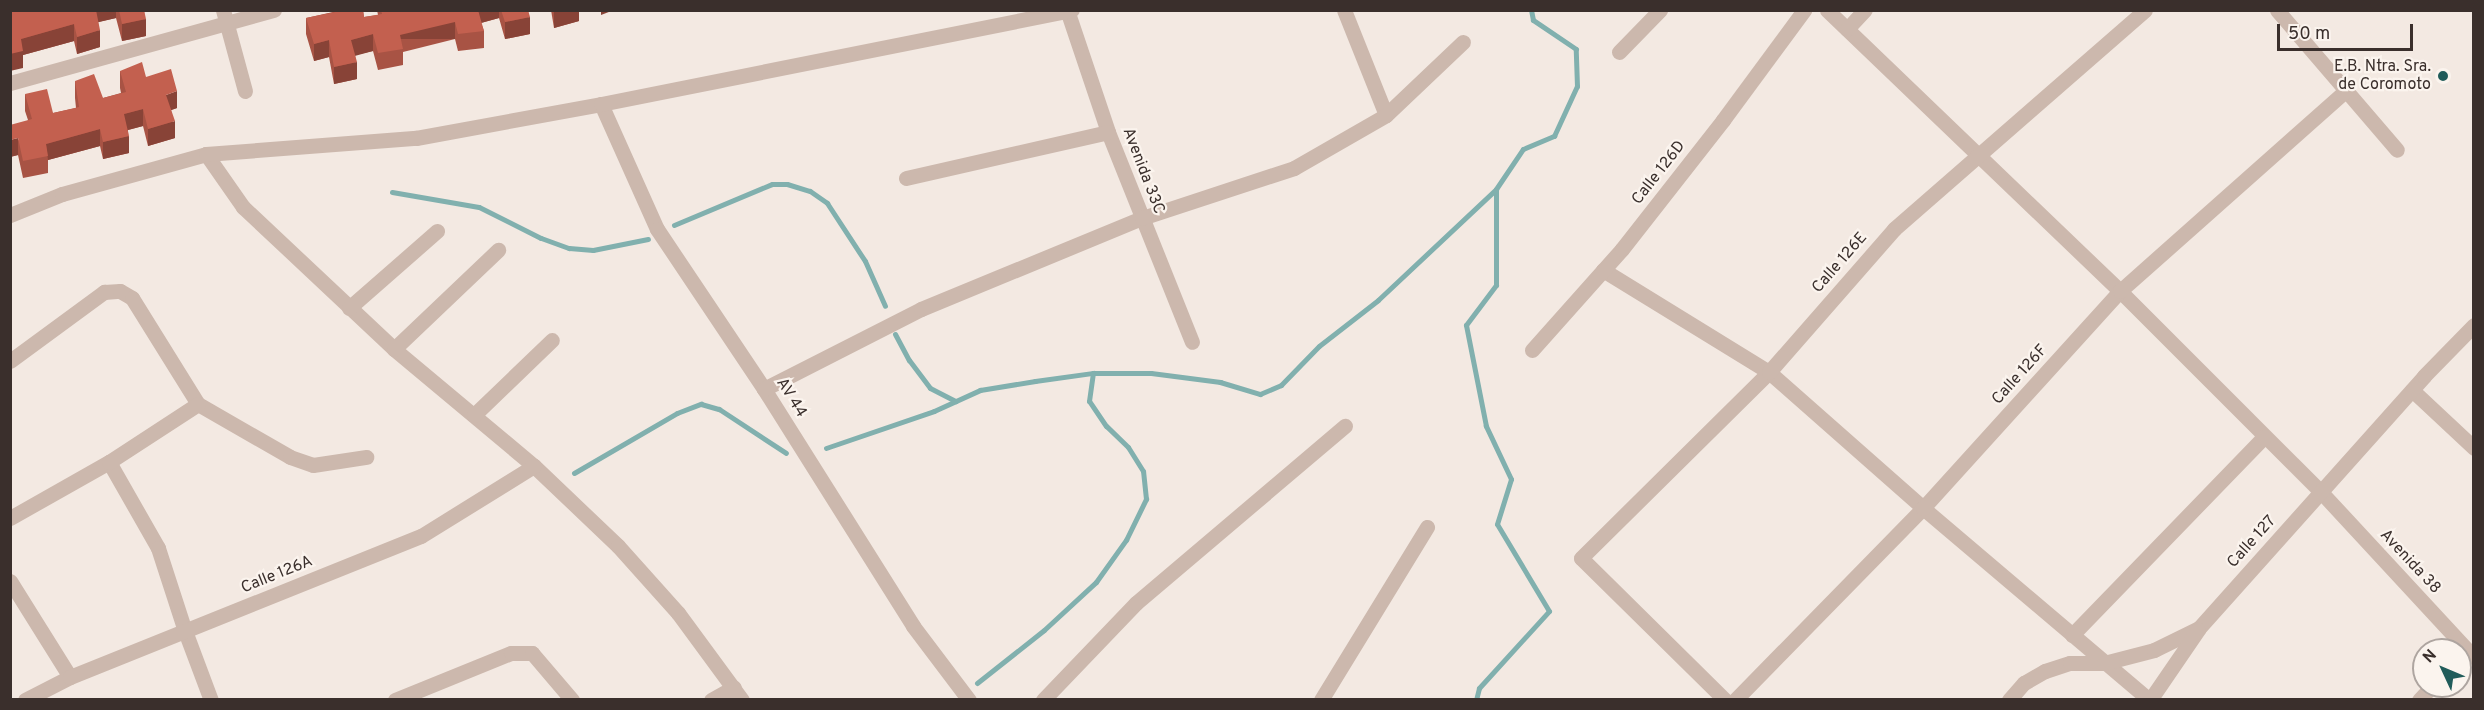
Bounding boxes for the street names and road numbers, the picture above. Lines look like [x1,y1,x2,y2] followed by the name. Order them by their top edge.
[1118,125,1168,217] street label: Avenida 33C
[1628,137,1690,209] street label: Calle 126D
[1808,229,1872,297] street label: Calle 126E
[1988,341,2052,409] street label: Calle 126F
[771,374,811,422] street label: AV 44
[2224,512,2280,572] street label: Calle 127
[2375,526,2445,598] street label: Avenida 38
[238,552,316,598] street label: Calle 126A

